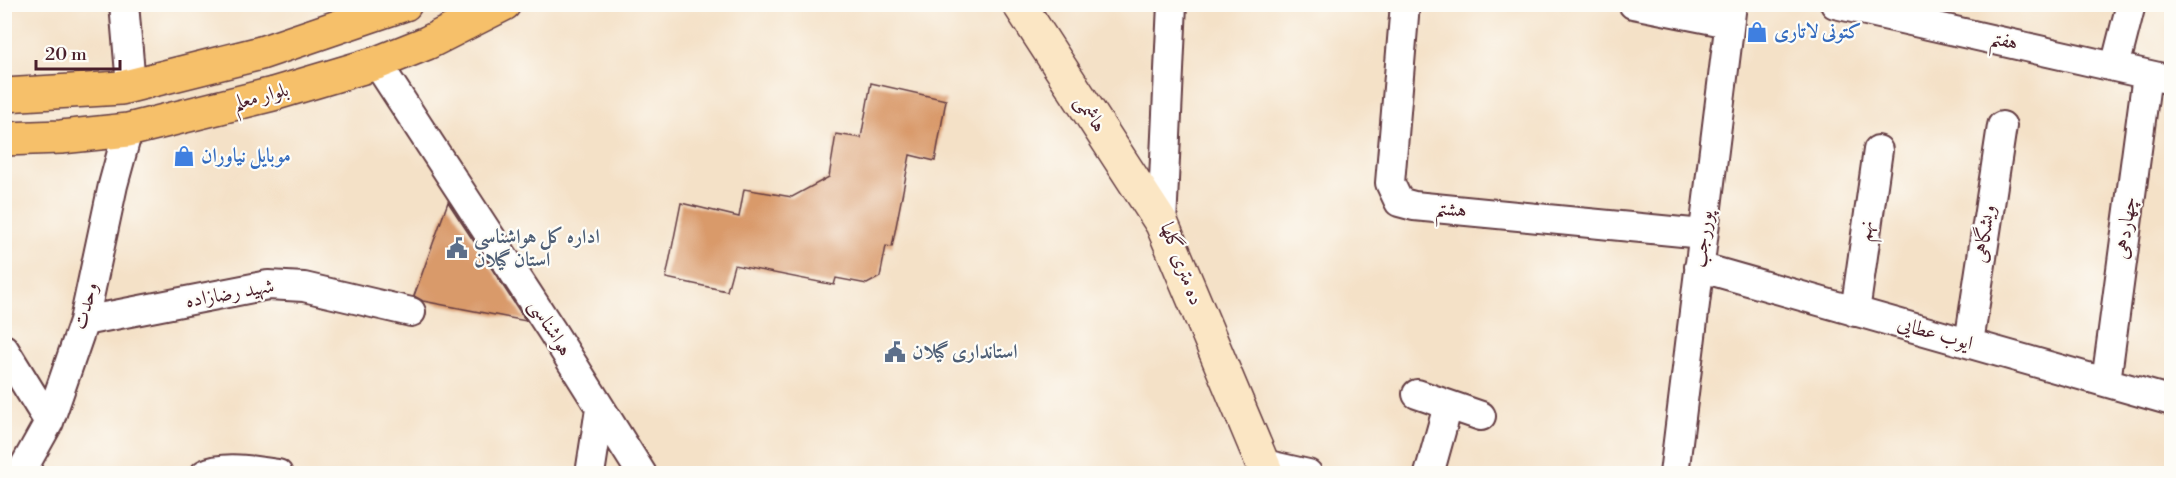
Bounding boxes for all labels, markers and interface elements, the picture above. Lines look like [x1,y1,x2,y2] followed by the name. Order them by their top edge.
[1745,20,1769,44] shop icon: کتونی لاتاری
[1774,20,1861,45] place label: کتونی لاتاری
[1986,26,2020,62] street label: هفتم
[36,33,120,71] scale bar
[45,43,87,66] text: 20 m
[230,78,293,123] street label: بلوار معلم
[1069,91,1111,137] street label: هاشمی
[172,144,196,168] shop icon: موبایل نیاوران
[201,144,291,169] place label: موبایل نیاوران
[2109,195,2143,261] street label: چهاردهی
[1434,196,1468,230] street label: هشتم
[1966,203,2002,265] street label: ویشگاهی
[1687,208,1720,269] street label: پوررجب
[1154,219,1209,309] street label: ده متری گلها
[1852,219,1885,244] street label: نهم
[474,225,600,273] place label: اداره کل هواشناسی استان گیلان
[445,236,469,260] public building icon: اداره کل هواشناسی استان گیلان
[184,274,276,314] street label: شهید رضازاده
[68,280,104,332] street label: وحدت
[522,295,577,362] street label: هواشناسی
[1894,311,1976,357] street label: ایوب عطایی
[883,340,907,364] public building icon: استانداری گیلان
[912,340,1018,365] place label: استانداری گیلان

